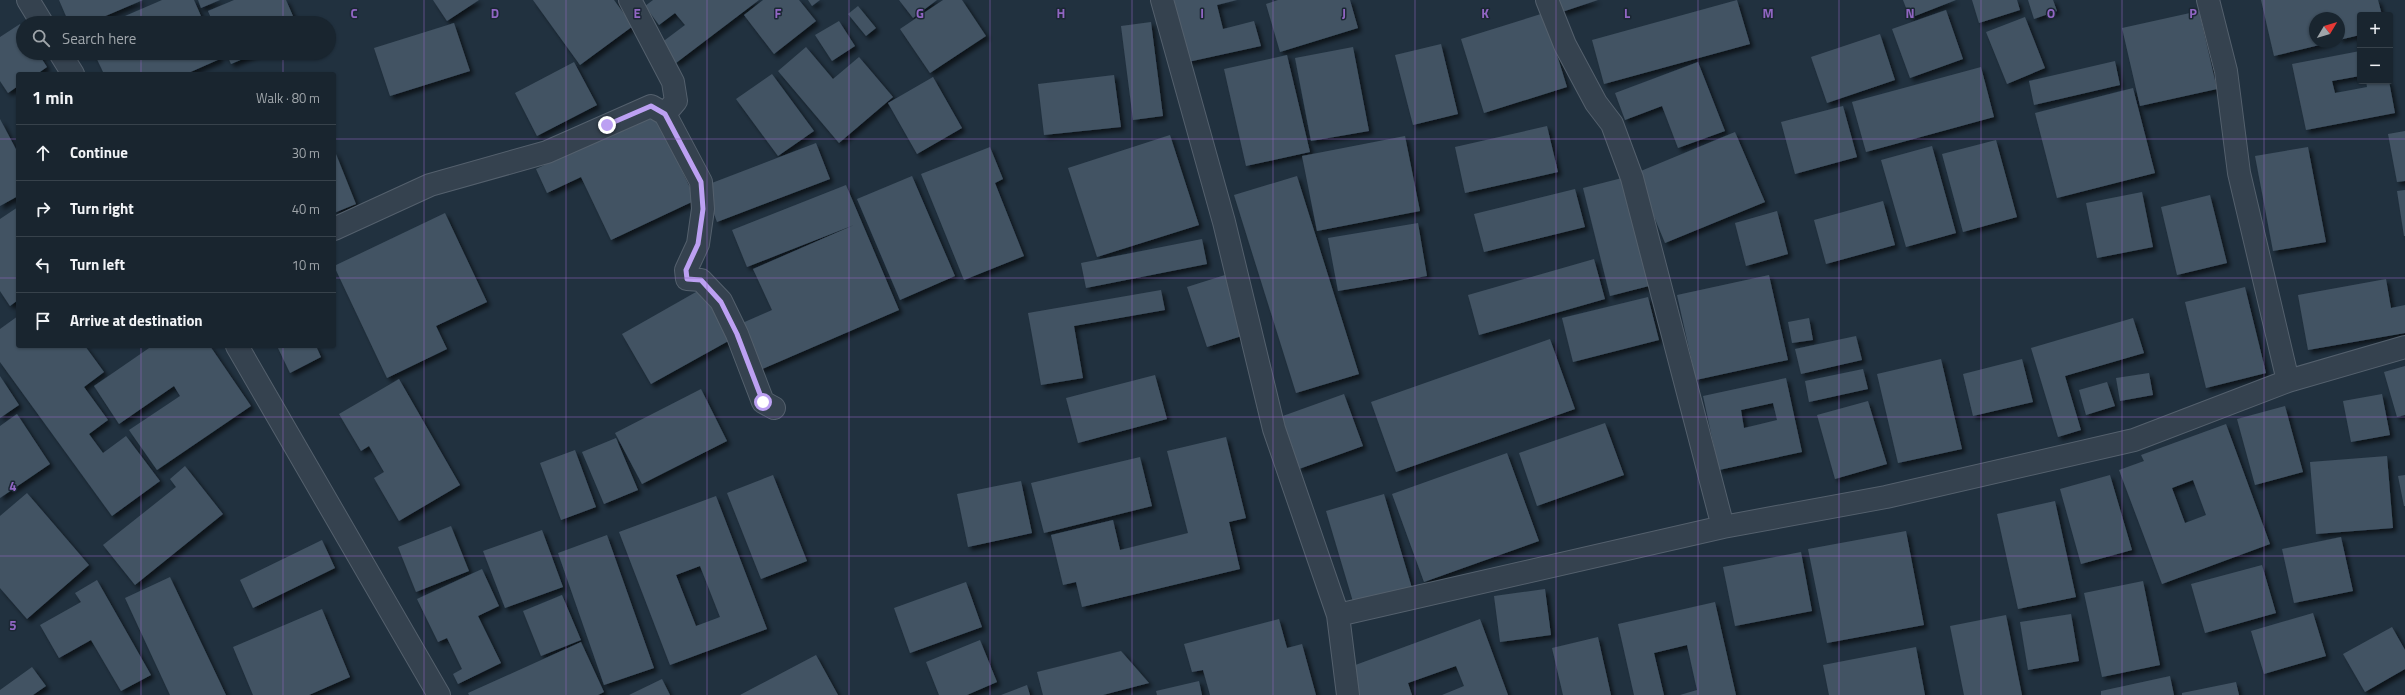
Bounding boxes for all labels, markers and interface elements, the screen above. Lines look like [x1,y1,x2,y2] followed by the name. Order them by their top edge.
[350,3,358,23] text: C
[491,3,499,23] text: D
[633,3,641,23] text: E
[775,3,782,23] text: F
[916,3,924,23] text: G
[1057,3,1065,23] text: H
[1200,3,1204,23] text: I
[1342,3,1346,23] text: J
[1481,3,1489,23] text: K
[1624,3,1630,23] text: L
[1762,3,1774,23] text: M
[1905,3,1915,23] text: N
[2047,3,2055,23] text: O
[2189,3,2197,23] text: P
[2309,12,2345,48] north arrow
[2357,12,2393,84] map controls
[2357,12,2393,48] button: +
[16,16,336,60] search box
[30,27,52,49] icon: search
[62,27,136,50] text: Search here
[2357,48,2393,84] button: −
[32,85,73,111] text: 1 min
[256,88,320,108] text: Walk · 80 m
[598,116,616,134] route end
[70,141,128,164] text: Continue
[32,142,54,164] icon: ahead
[292,143,320,163] text: 30 m
[70,197,134,220] text: Turn right
[32,198,54,220] icon: right
[292,199,320,219] text: 40 m
[70,253,125,276] text: Turn left
[32,254,54,276] icon: left
[292,255,320,275] text: 10 m
[70,309,203,332] text: Arrive at destination
[32,310,54,332] icon: arrive
[754,393,772,411] route start
[9,476,17,496] text: 4
[9,615,17,635] text: 5

